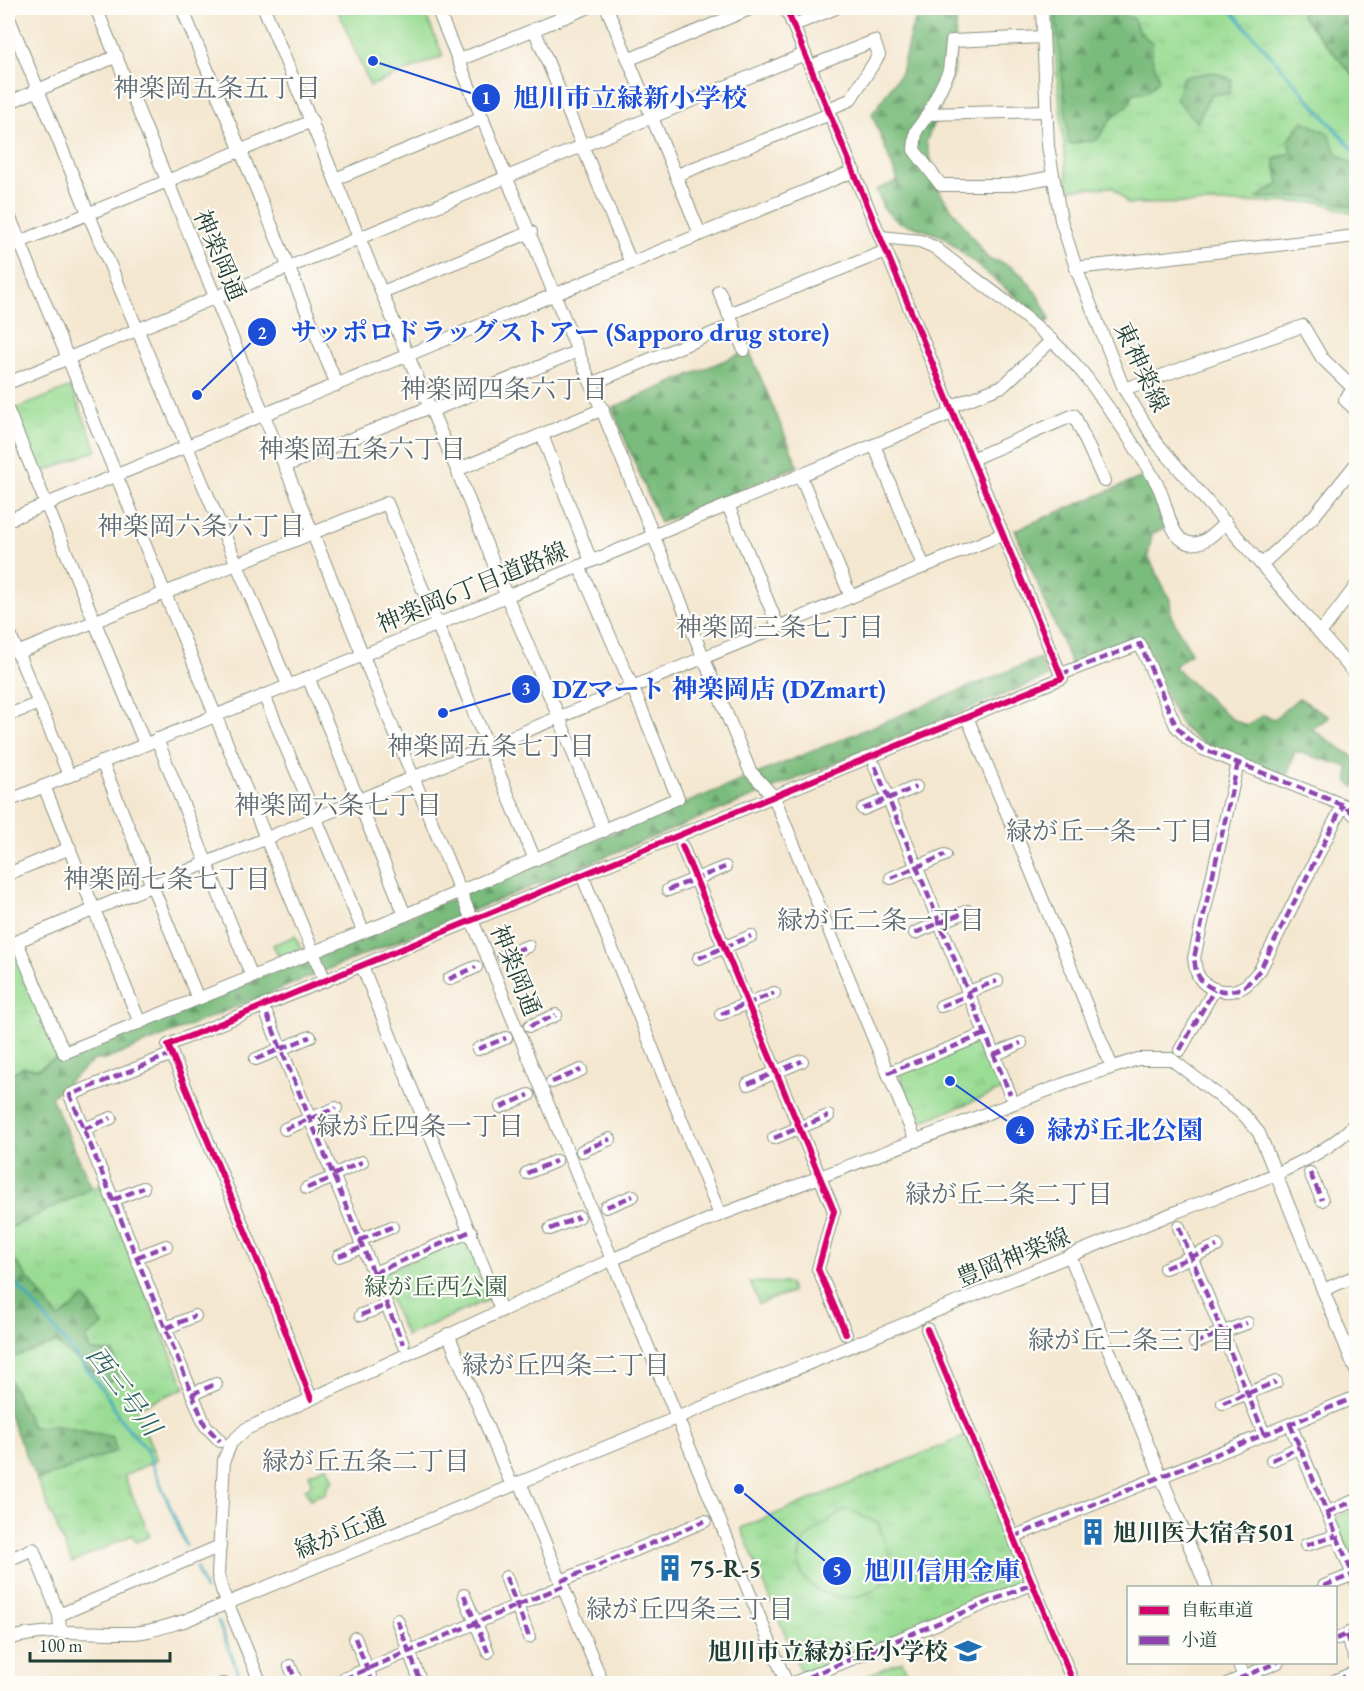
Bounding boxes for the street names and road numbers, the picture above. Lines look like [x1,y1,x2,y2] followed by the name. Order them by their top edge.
[187,205,253,305] street label: 神楽岡通
[1108,317,1176,417] street label: 東神楽線
[372,535,572,639] street label: 神楽岡6丁目道路線
[484,920,548,1020] street label: 神楽岡通
[952,1220,1074,1294] street label: 豊岡神楽線
[290,1501,390,1565] street label: 緑が丘通

